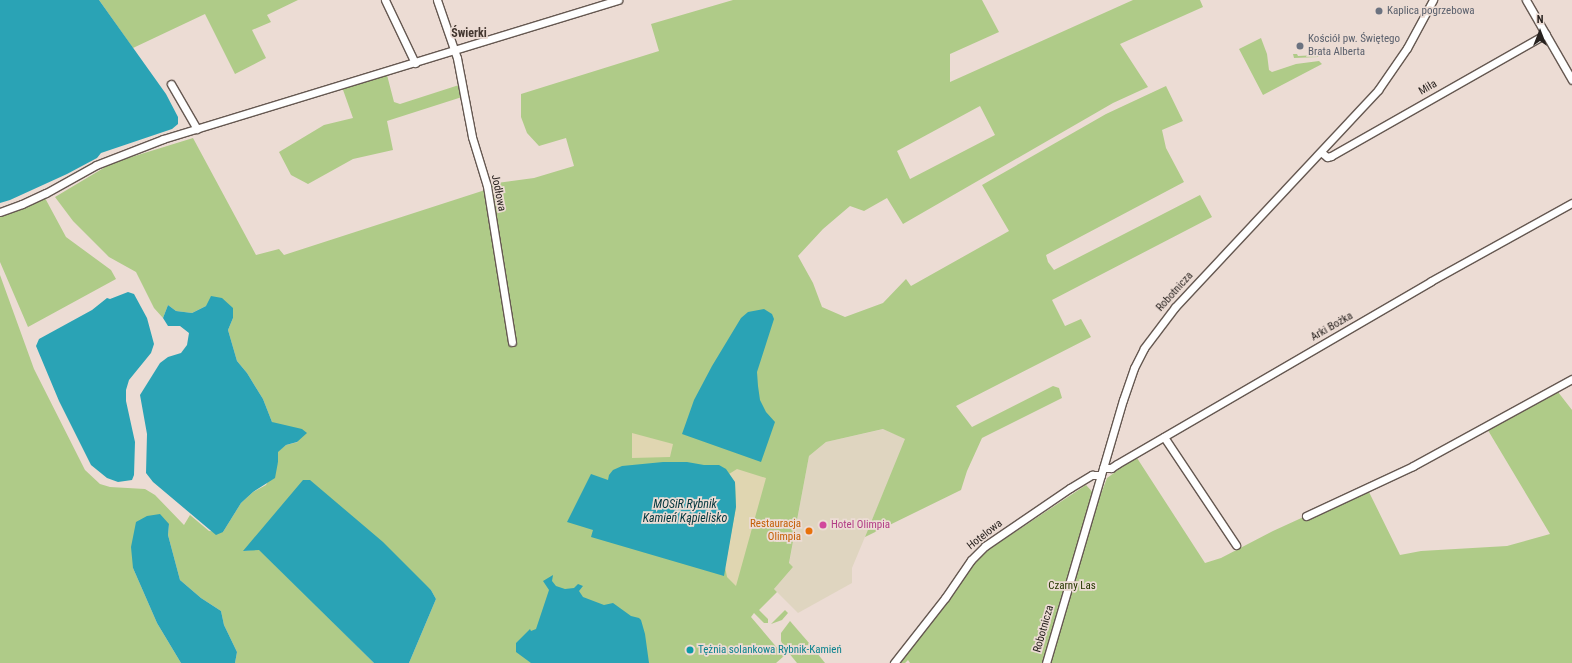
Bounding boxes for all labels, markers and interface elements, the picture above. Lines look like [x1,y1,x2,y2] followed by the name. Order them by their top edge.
[1387,4,1475,18] place label: Kaplica pogrzebowa
[1374,6,1384,16] marker: Kaplica pogrzebowa
[1520,12,1560,52] north arrow
[1537,13,1543,26] text: N
[451,27,487,41] district label: Świerki
[1308,33,1400,59] place label: Kościół pw. Świętego Brata Alberta
[1295,41,1305,51] marker: Kościół pw. Świętego Brata Alberta
[1417,78,1439,98] street label: Miła
[488,174,508,212] street label: Jodłowa
[1154,270,1196,314] street label: Robotnicza
[1309,310,1355,344] street label: Arki Bożka
[643,498,727,526] water label: MOSiR Rybnik Kamień Kąpielisko
[965,517,1005,553] street label: Hotelowa
[750,518,801,544] place label: Restauracja Olimpia
[831,518,890,532] place label: Hotel Olimpia
[818,520,828,530] marker: Hotel Olimpia
[804,526,814,536] marker: Restauracja Olimpia
[1048,579,1096,593] park label: Czarny Las
[1031,604,1057,654] street label: Robotnicza
[698,643,842,657] place label: Tężnia solankowa Rybnik-Kamień
[685,645,695,655] marker: Tężnia solankowa Rybnik-Kamień

